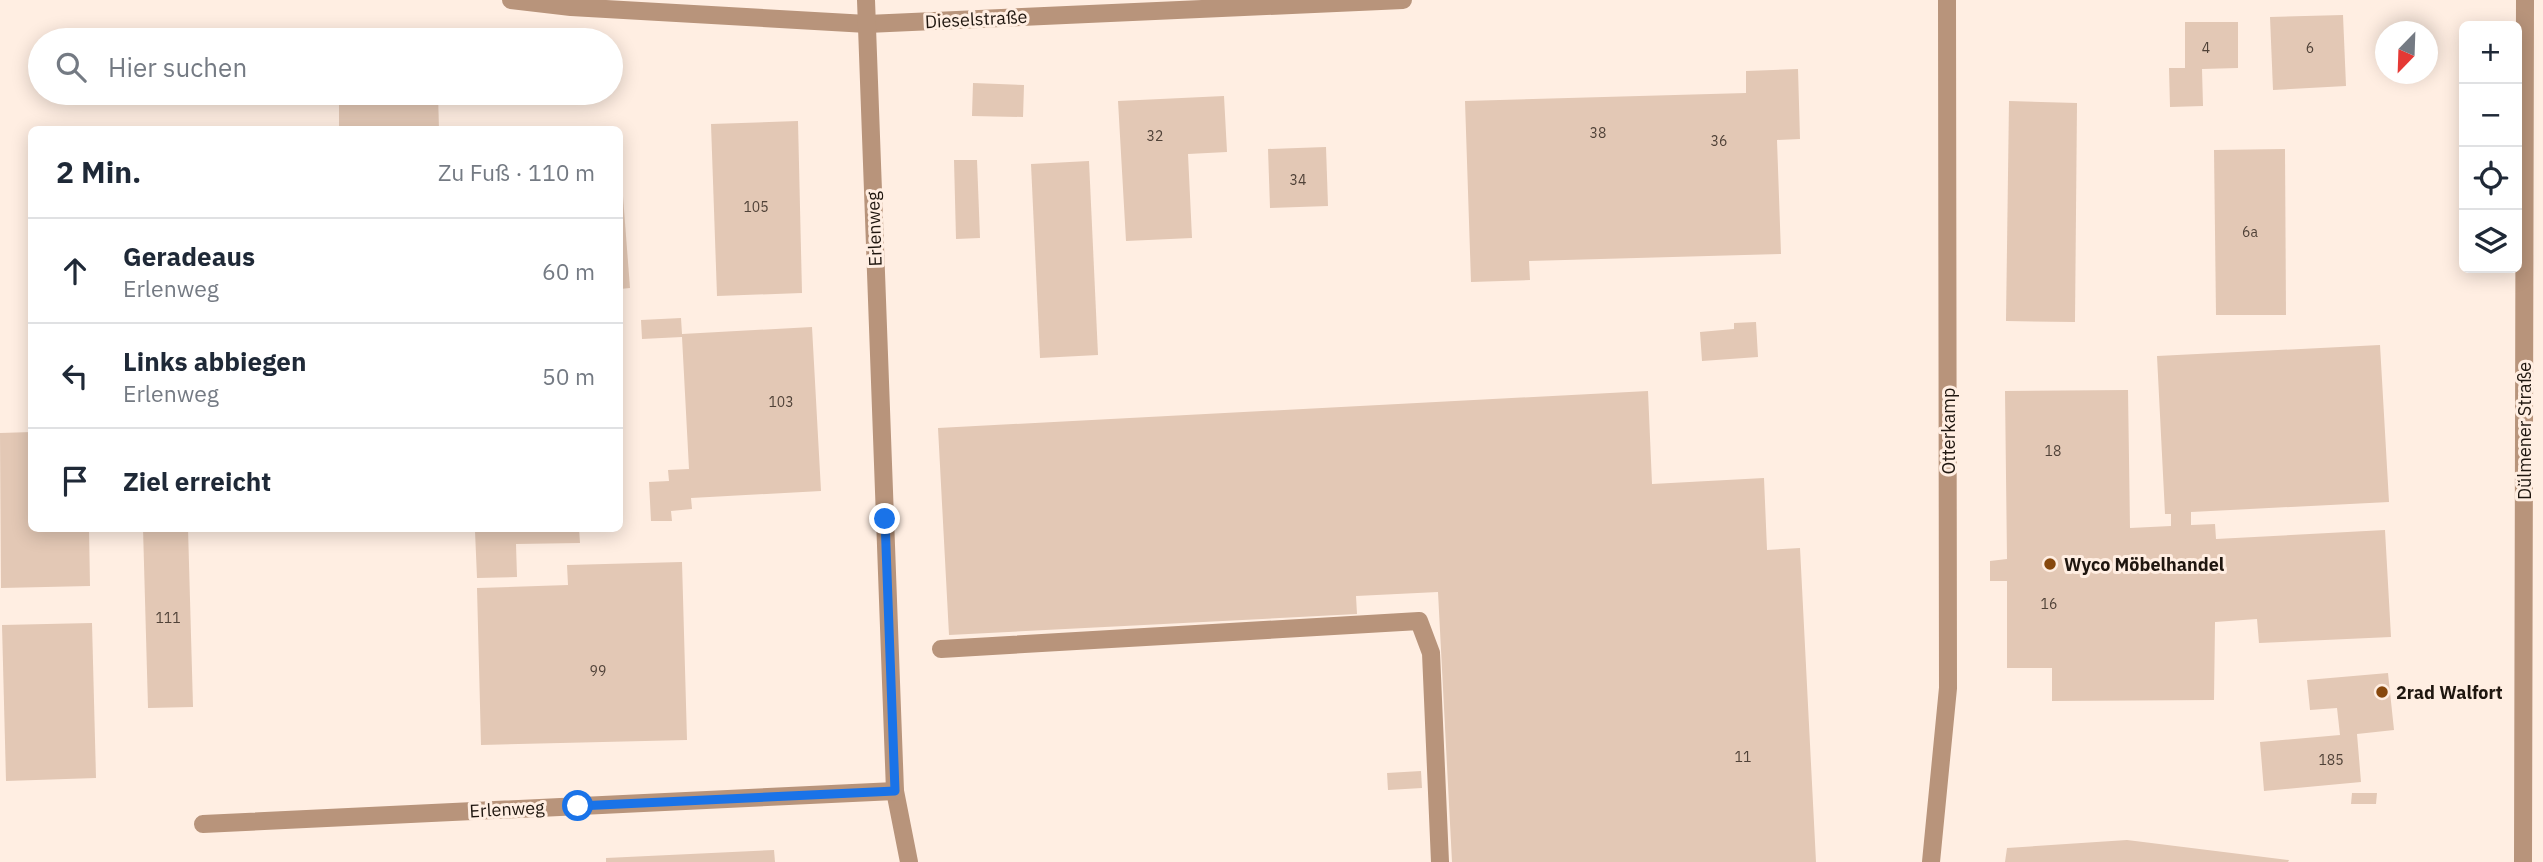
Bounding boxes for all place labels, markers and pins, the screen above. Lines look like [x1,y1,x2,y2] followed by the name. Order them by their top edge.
[2064,553,2225,576] place label: Wyco Möbelhandel
[2042,556,2058,572] marker: Wyco Möbelhandel
[2396,681,2503,704] place label: 2rad Walfort
[2374,684,2390,700] marker: 2rad Walfort

